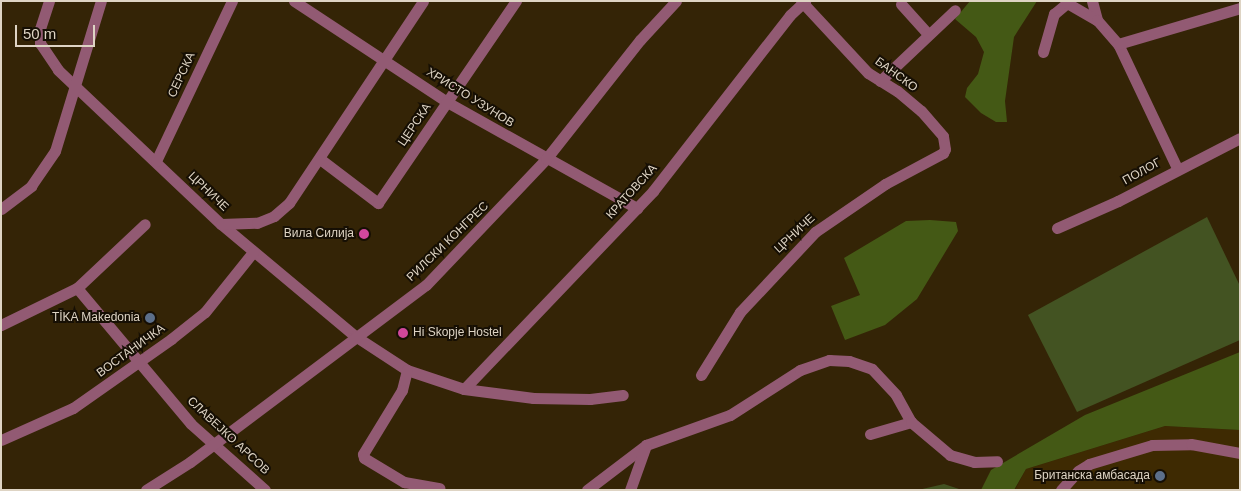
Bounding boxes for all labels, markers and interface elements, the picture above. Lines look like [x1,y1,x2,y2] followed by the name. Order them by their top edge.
[18,15,98,47] scale bar
[23,25,56,42] text: 50 m
[165,50,199,100] street label: СЕРСКА
[872,55,920,95] street label: БАНСКО
[424,65,516,131] street label: ХРИСТО УЗУНОВ
[395,101,435,149] street label: ЦЕРСКА
[1120,156,1164,188] street label: ПОЛОГ
[604,162,660,222] street label: КРАТОВСКА
[185,169,231,215] street label: ЦРНИЧЕ
[404,199,492,285] street label: РИЛСКИ КОНГРЕС
[772,212,818,256] street label: ЦРНИЧЕ
[284,227,354,241] place label: Вила Силија
[358,228,370,240] marker: Вила Силија
[51,311,140,325] place label: TİKA Makedonia
[144,312,156,324] marker: TİKA Makedonia
[94,322,168,380] street label: ВОСТАНИЧКА
[413,326,502,340] place label: Hi Skopje Hostel
[397,327,409,339] marker: Hi Skopje Hostel
[184,394,272,478] street label: СЛАВЕЈКО АРСОВ
[1034,469,1150,483] place label: Британска амбасада
[1154,470,1166,482] marker: Британска амбасада

